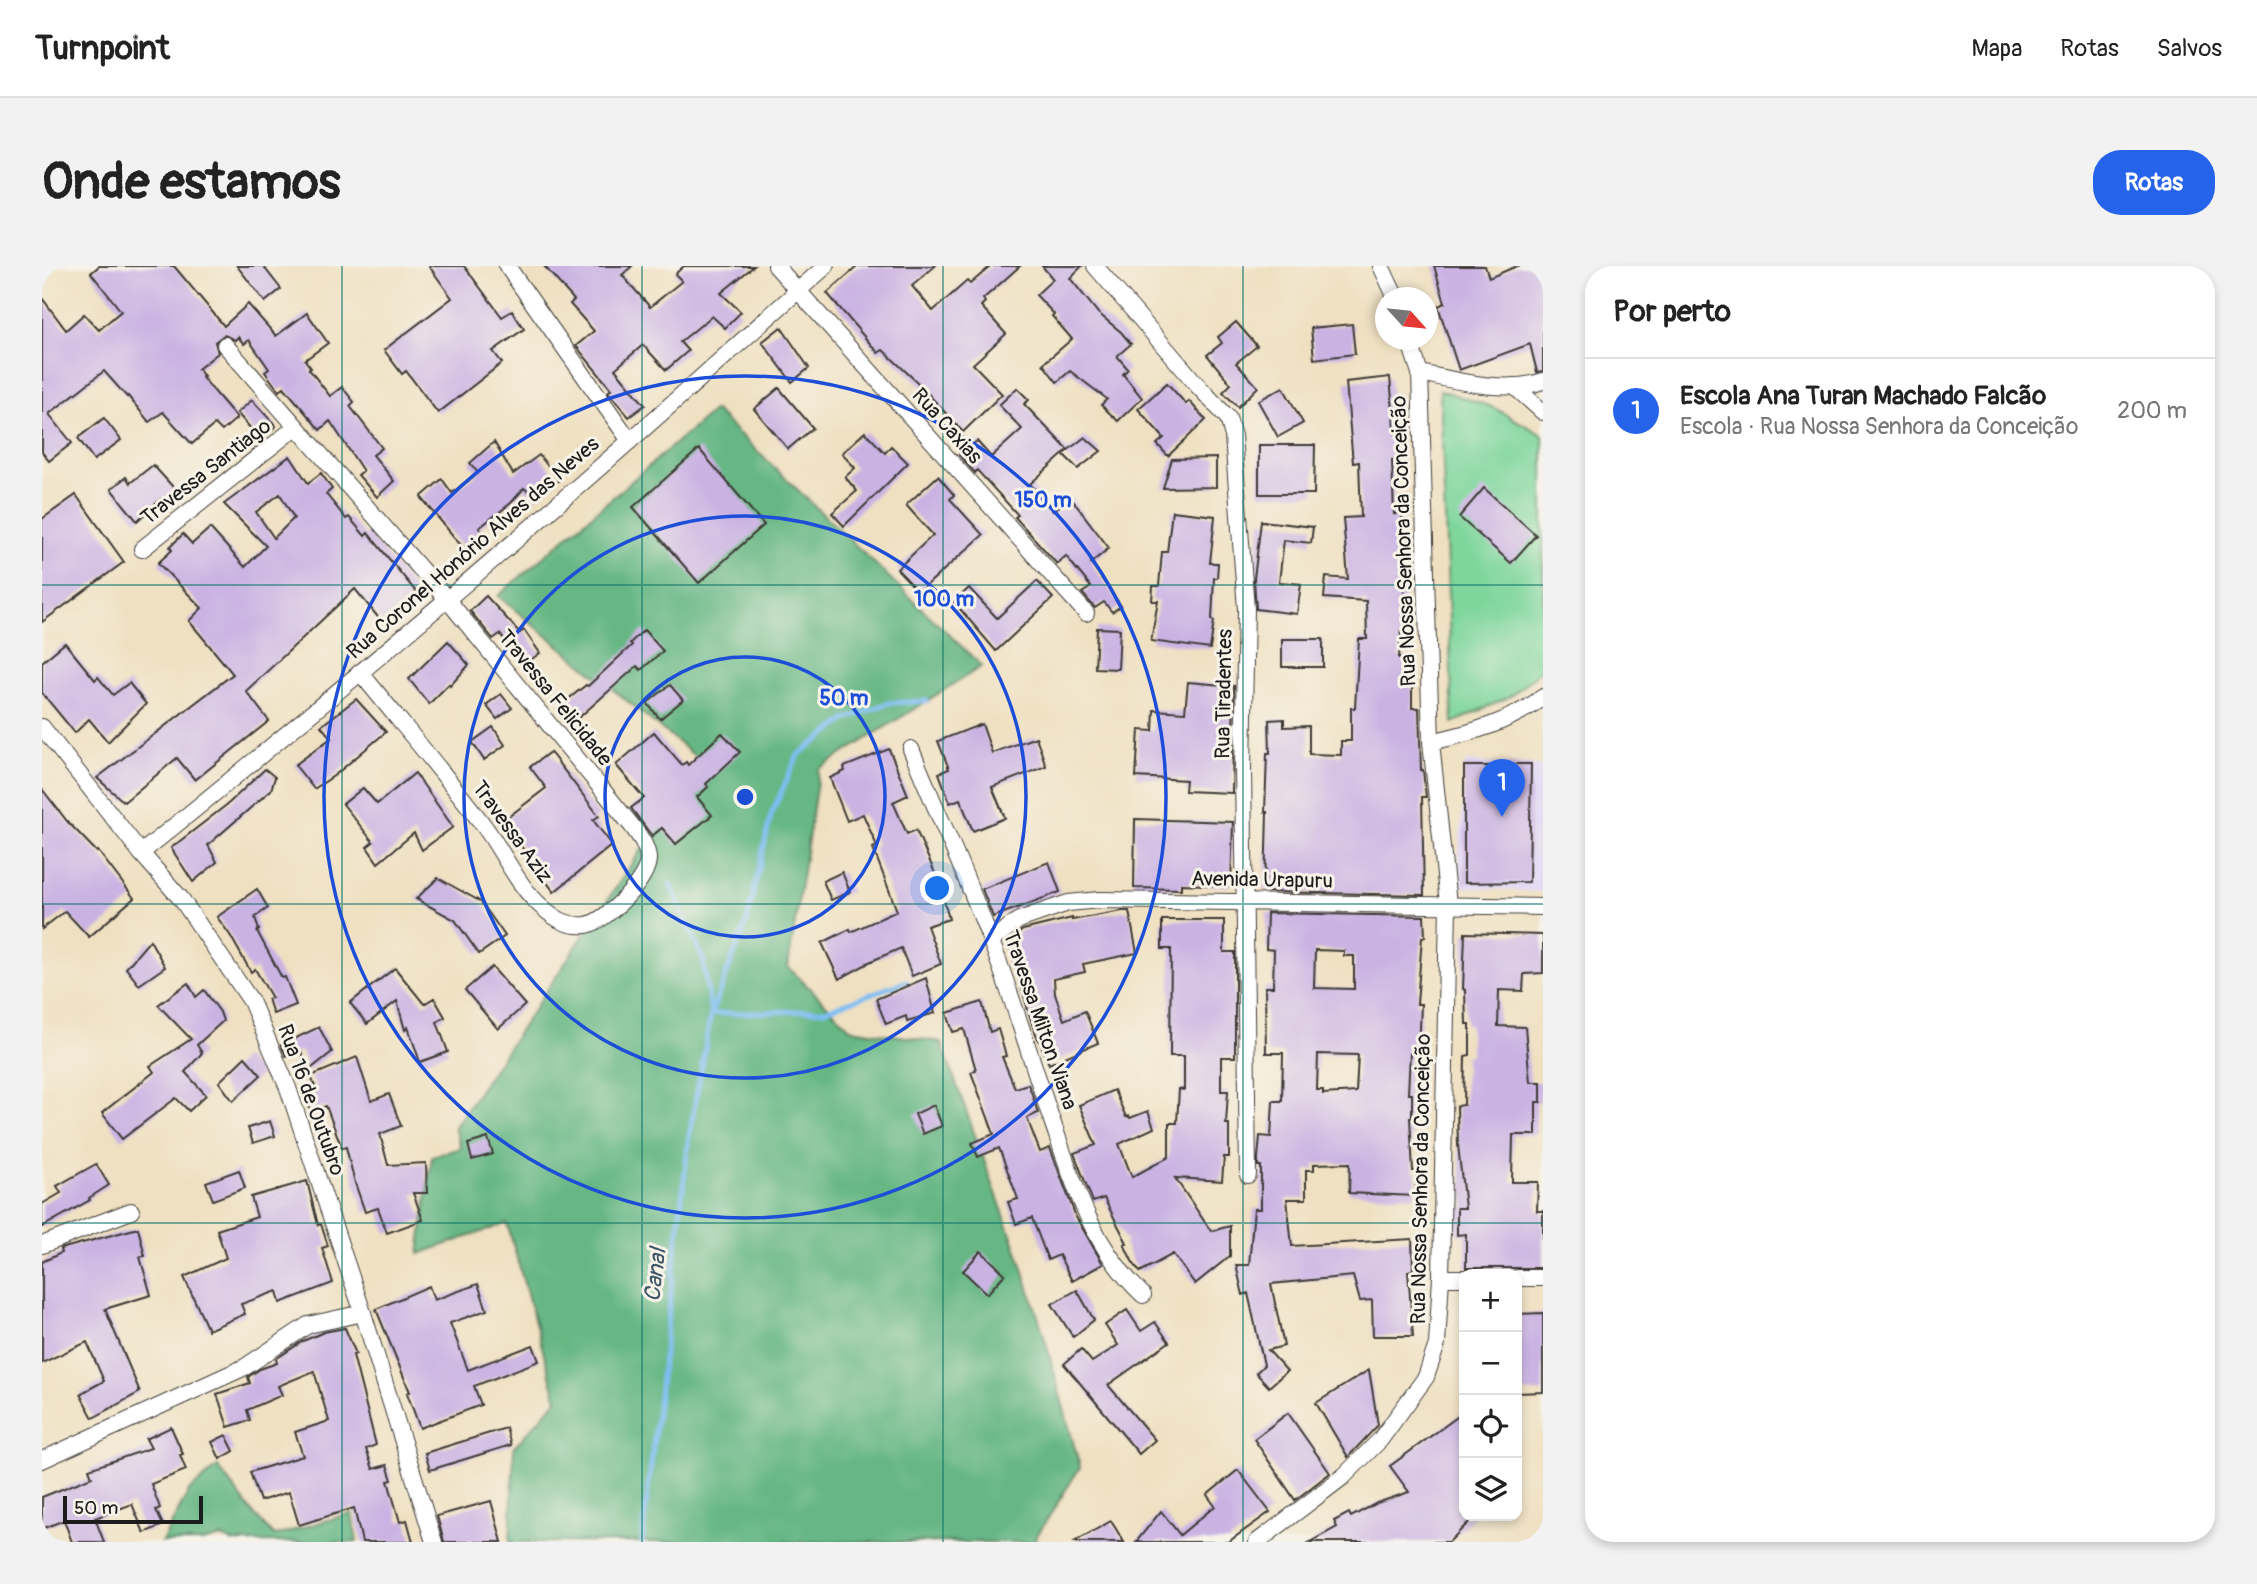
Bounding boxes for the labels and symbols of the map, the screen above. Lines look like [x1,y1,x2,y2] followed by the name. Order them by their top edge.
[1375,287,1438,350] north arrow
[906,382,989,470] street label: Rua Caxias
[1385,395,1423,687] street label: Rua Nossa Senhora da Conceição
[135,413,277,531] street label: Travessa Santiago
[341,430,605,665] street label: Rua Coronel Honório Alves das Neves
[1014,487,1072,514] text: 150 m
[914,586,974,613] text: 100 m
[492,624,619,772] street label: Travessa Felicidade
[1209,628,1239,759] street label: Rua Tiradentes
[820,685,869,712] text: 50 m
[1479,759,1525,817] pin: 1
[466,775,558,889] street label: Travessa Aziz
[733,785,757,809] centre of rings
[1191,865,1333,895] street label: Avenida Urapuru
[920,871,954,905] your location
[997,927,1083,1113] street label: Travessa Milton Viana
[271,1021,351,1179] street label: Rua 16 de Outubro
[1405,1033,1437,1325] street label: Rua Nossa Senhora da Conceição
[637,1244,673,1303] water label: Canal
[63,1493,203,1525] scale bar

